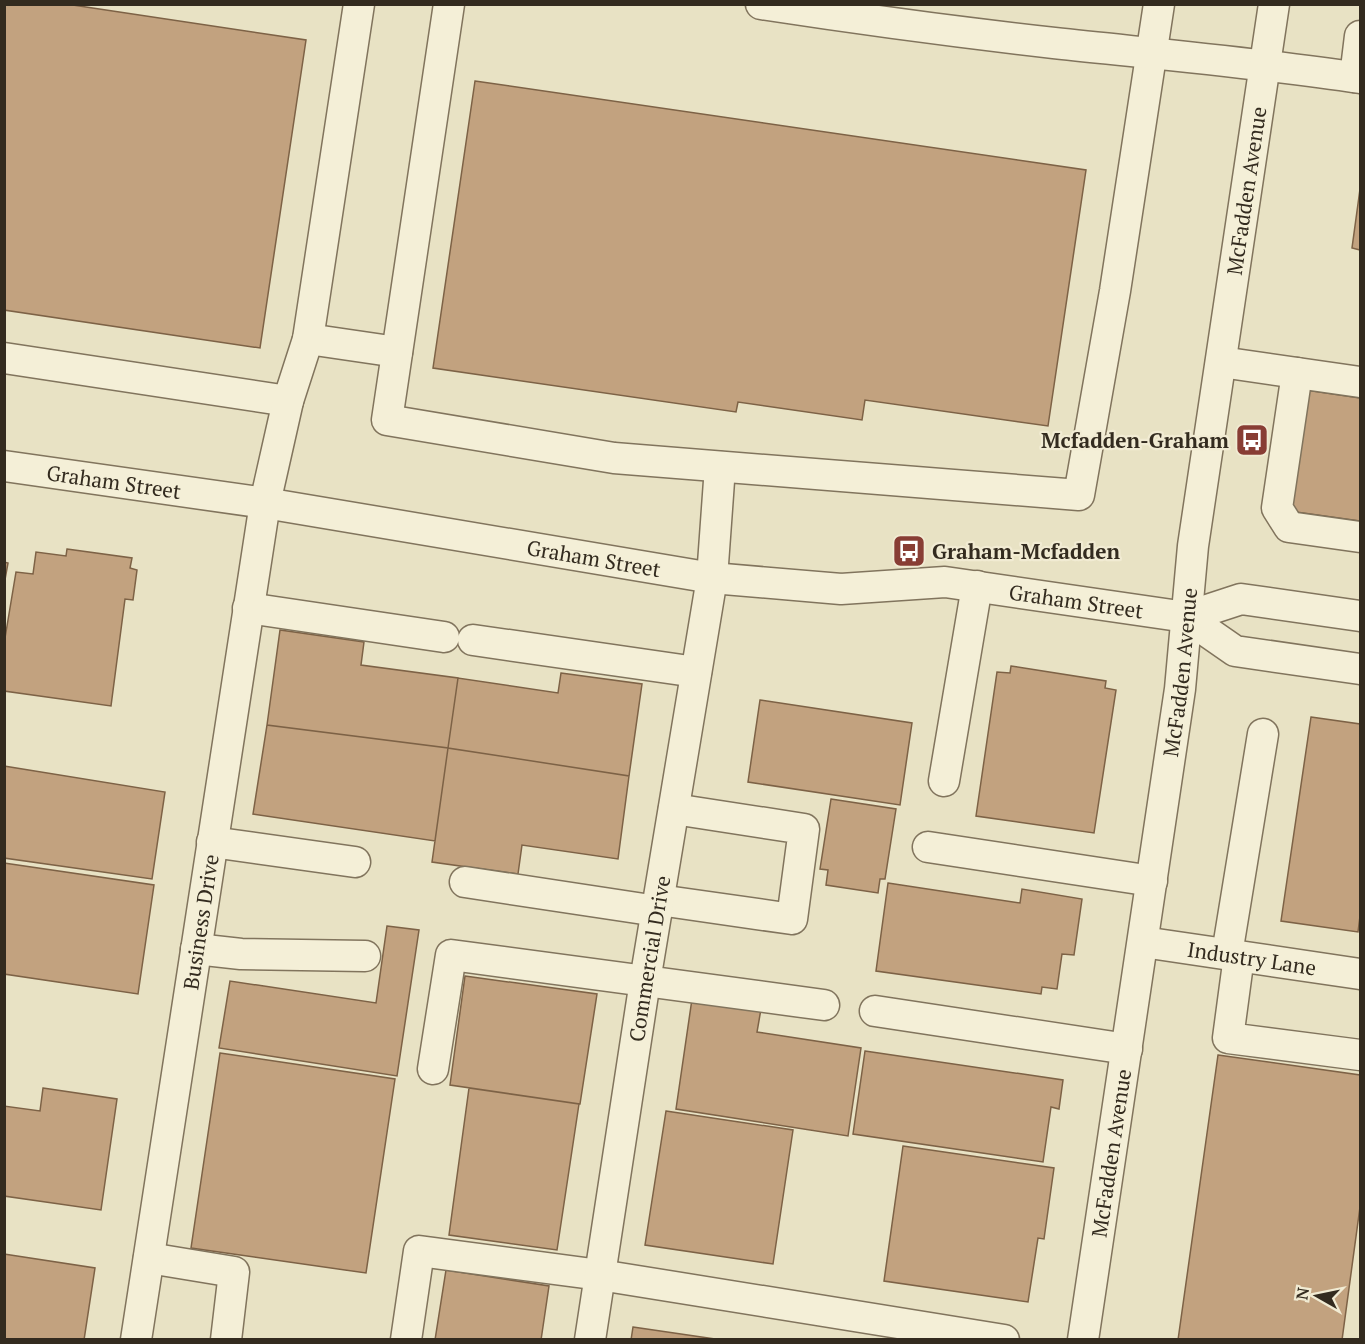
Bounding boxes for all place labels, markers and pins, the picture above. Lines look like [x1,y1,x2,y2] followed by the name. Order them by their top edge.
[1234,422,1270,458] bus stop icon: Mcfadden-Graham
[1041,426,1230,454] place label: Mcfadden-Graham
[891,533,927,569] bus stop icon: Graham-Mcfadden
[932,537,1120,565] place label: Graham-Mcfadden

